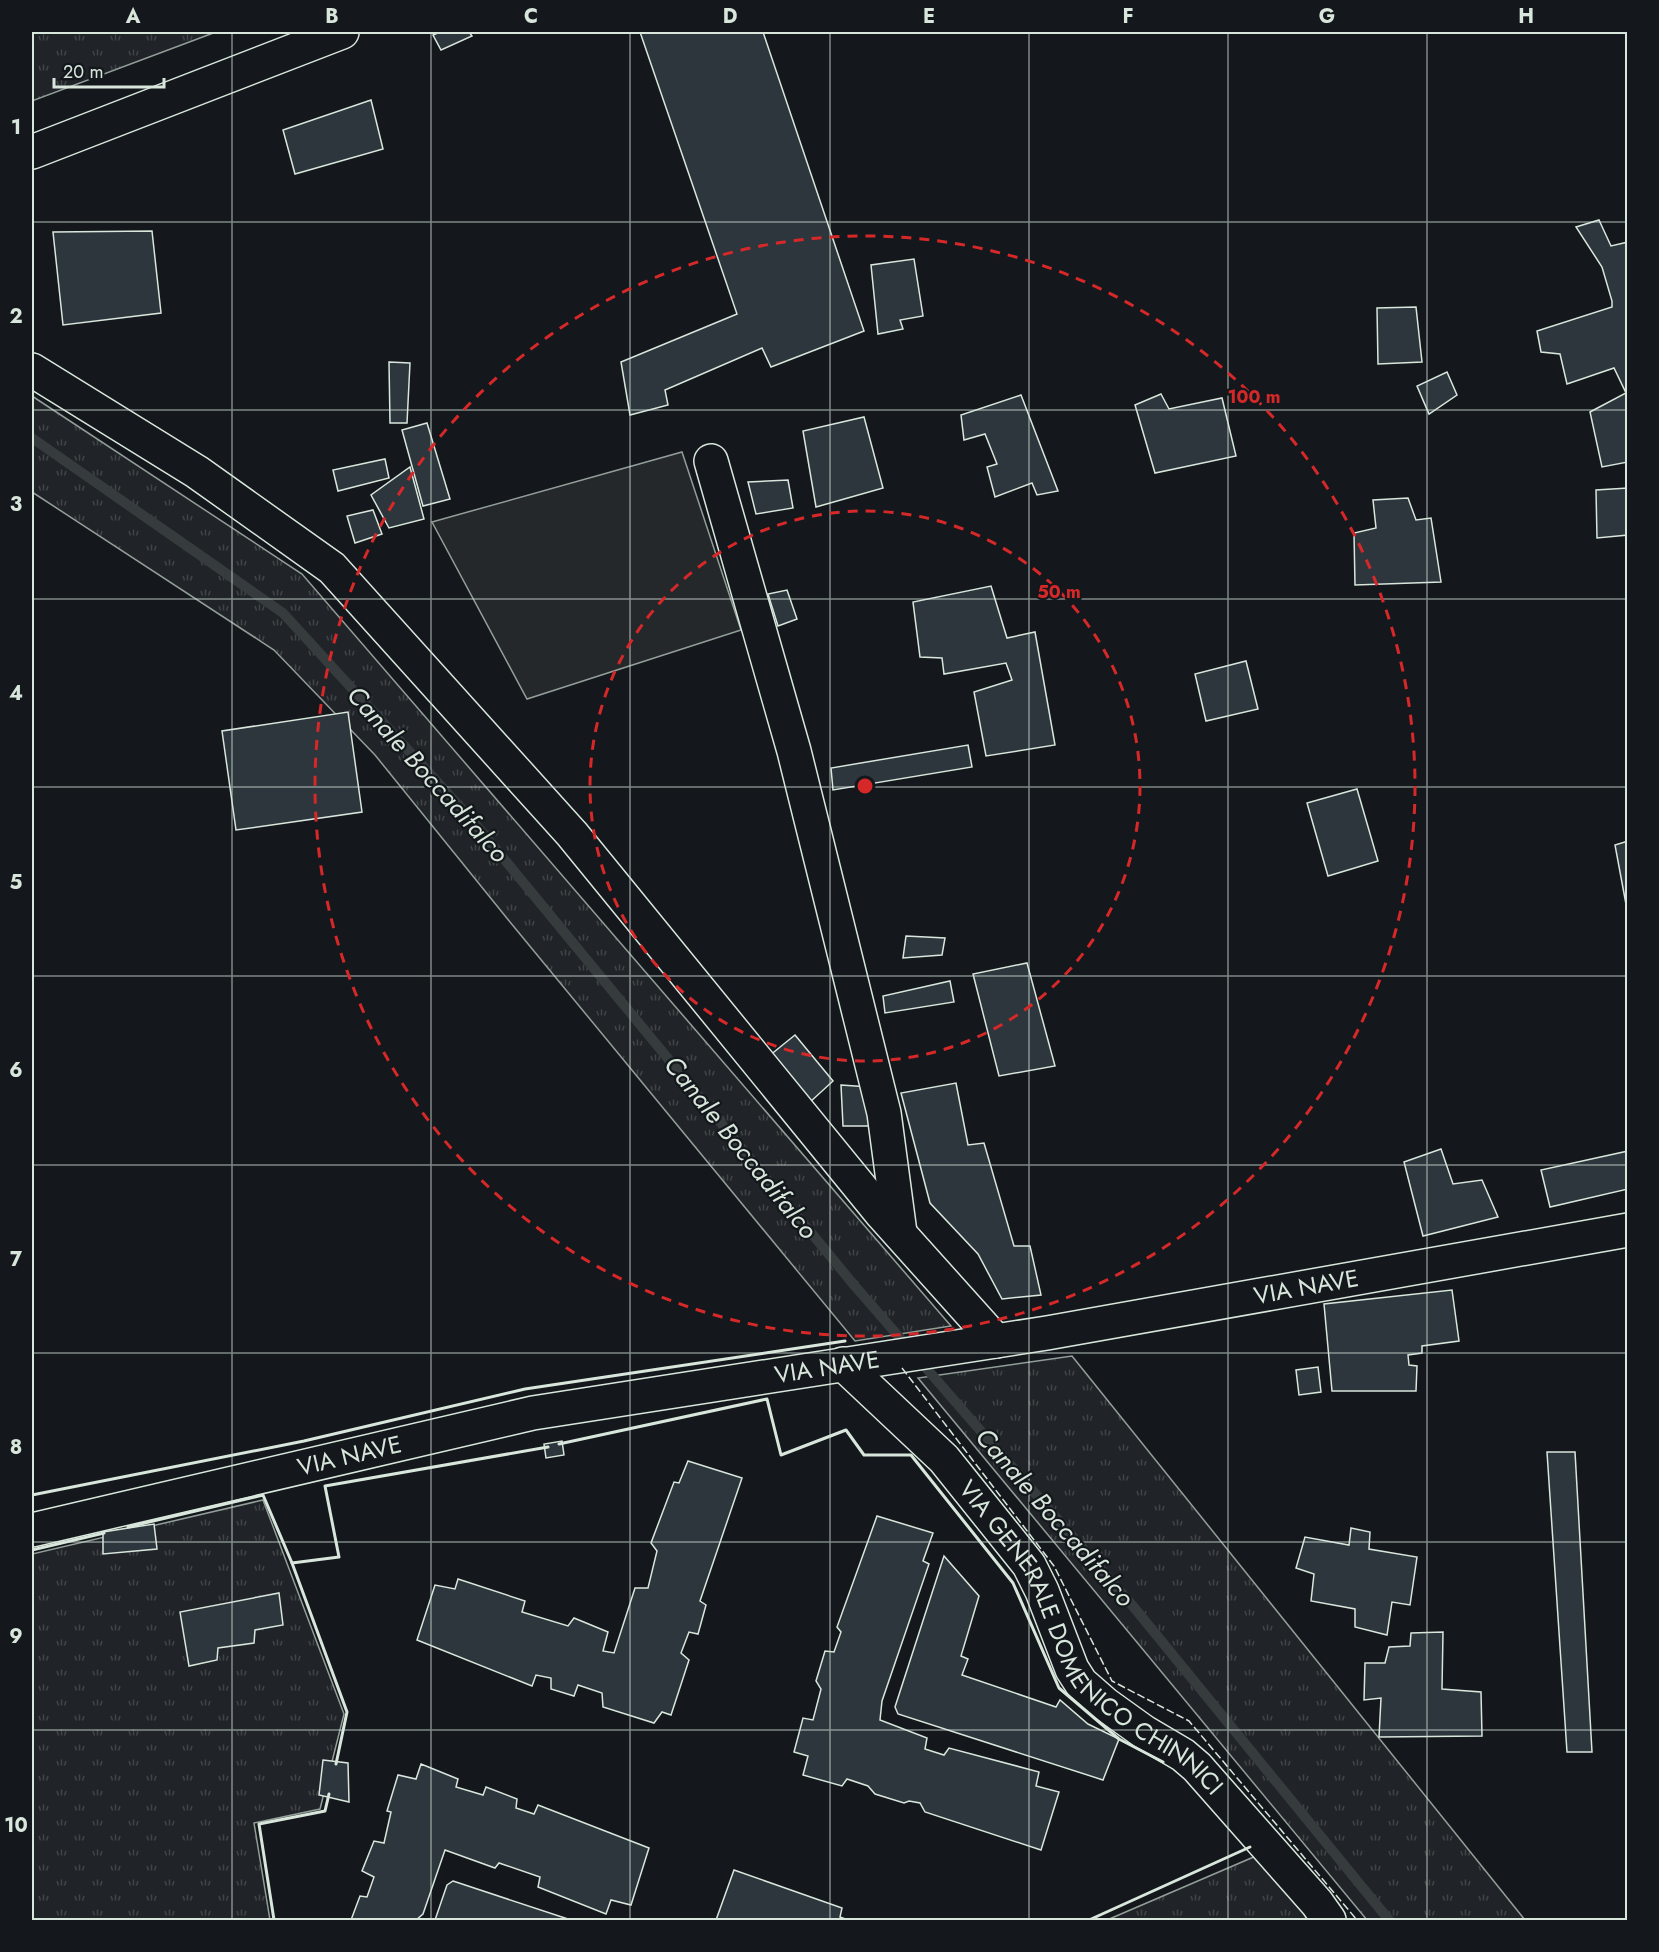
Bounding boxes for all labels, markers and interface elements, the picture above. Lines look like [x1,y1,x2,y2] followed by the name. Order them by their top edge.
[125,2,141,31] text: A
[325,2,339,31] text: B
[524,2,538,31] text: C
[723,2,737,31] text: D
[923,2,935,31] text: E
[1122,2,1134,31] text: F
[1319,2,1335,31] text: G
[1518,2,1534,31] text: H
[54,51,164,89] scale bar
[63,59,103,85] text: 20 m
[11,113,21,142] text: 1
[9,302,23,331] text: 2
[1227,384,1281,410] text: 100 m
[10,490,22,519] text: 3
[1037,579,1081,605] text: 50 m
[338,677,518,871] water label: Canale Boccadifalco
[9,679,23,708] text: 4
[855,776,875,796] centre of rings
[10,868,23,897] text: 5
[655,1047,827,1247] water label: Canale Boccadifalco
[9,1056,23,1085] text: 6
[10,1245,23,1274] text: 7
[1251,1260,1361,1313] street label: VIA NAVE
[772,1341,882,1392] street label: VIA NAVE
[966,1419,1144,1615] water label: Canale Boccadifalco
[294,1426,405,1484] street label: VIA NAVE
[10,1433,22,1462] text: 8
[951,1473,1232,1802] street label: VIA GENERALE DOMENICO CHINNICI
[9,1622,23,1651] text: 9
[4,1811,28,1840] text: 10

